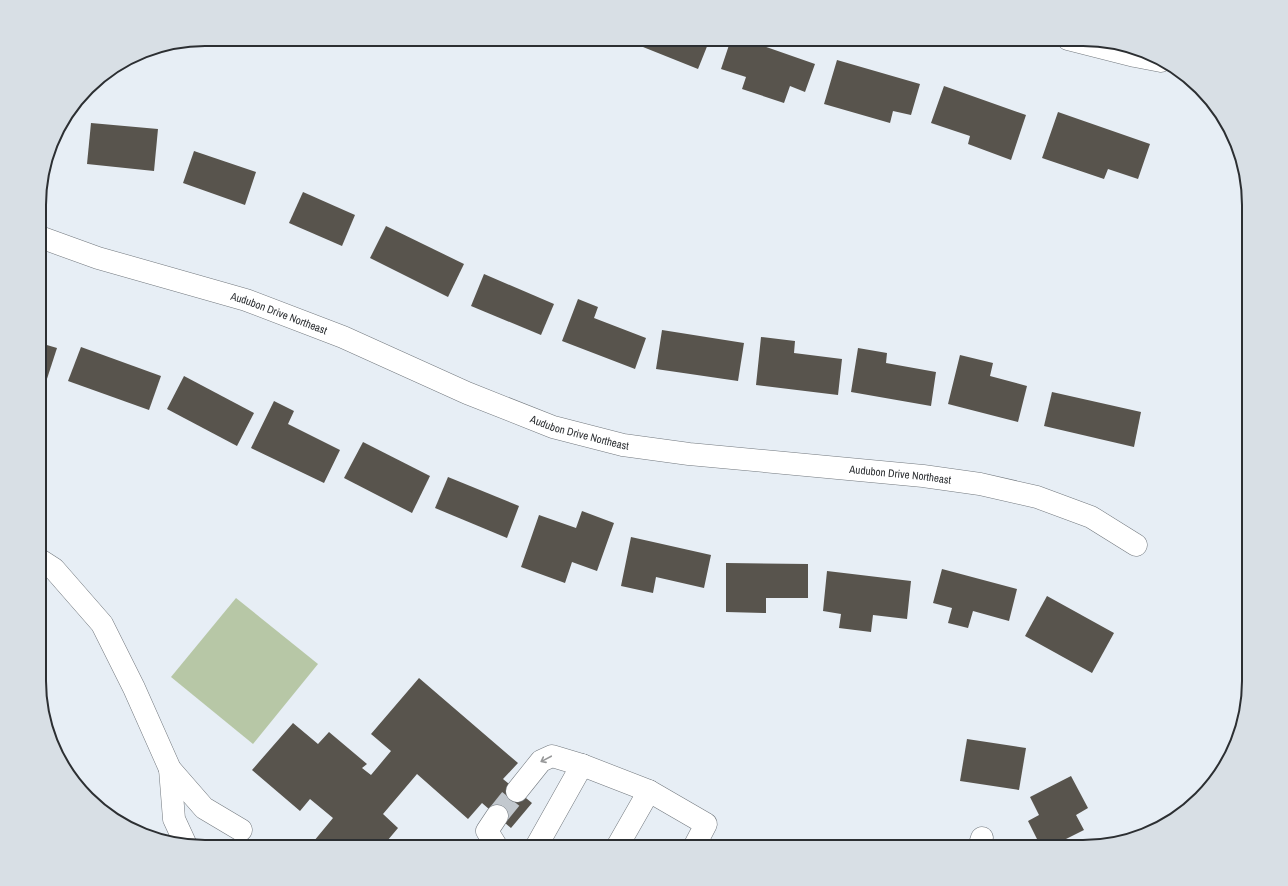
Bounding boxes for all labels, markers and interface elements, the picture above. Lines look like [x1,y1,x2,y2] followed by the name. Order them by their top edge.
[228,289,330,338] street label: Audubon Drive Northeast
[527,411,630,453] street label: Audubon Drive Northeast
[848,462,952,487] street label: Audubon Drive Northeast
[540,756,552,764] one-way arrow

